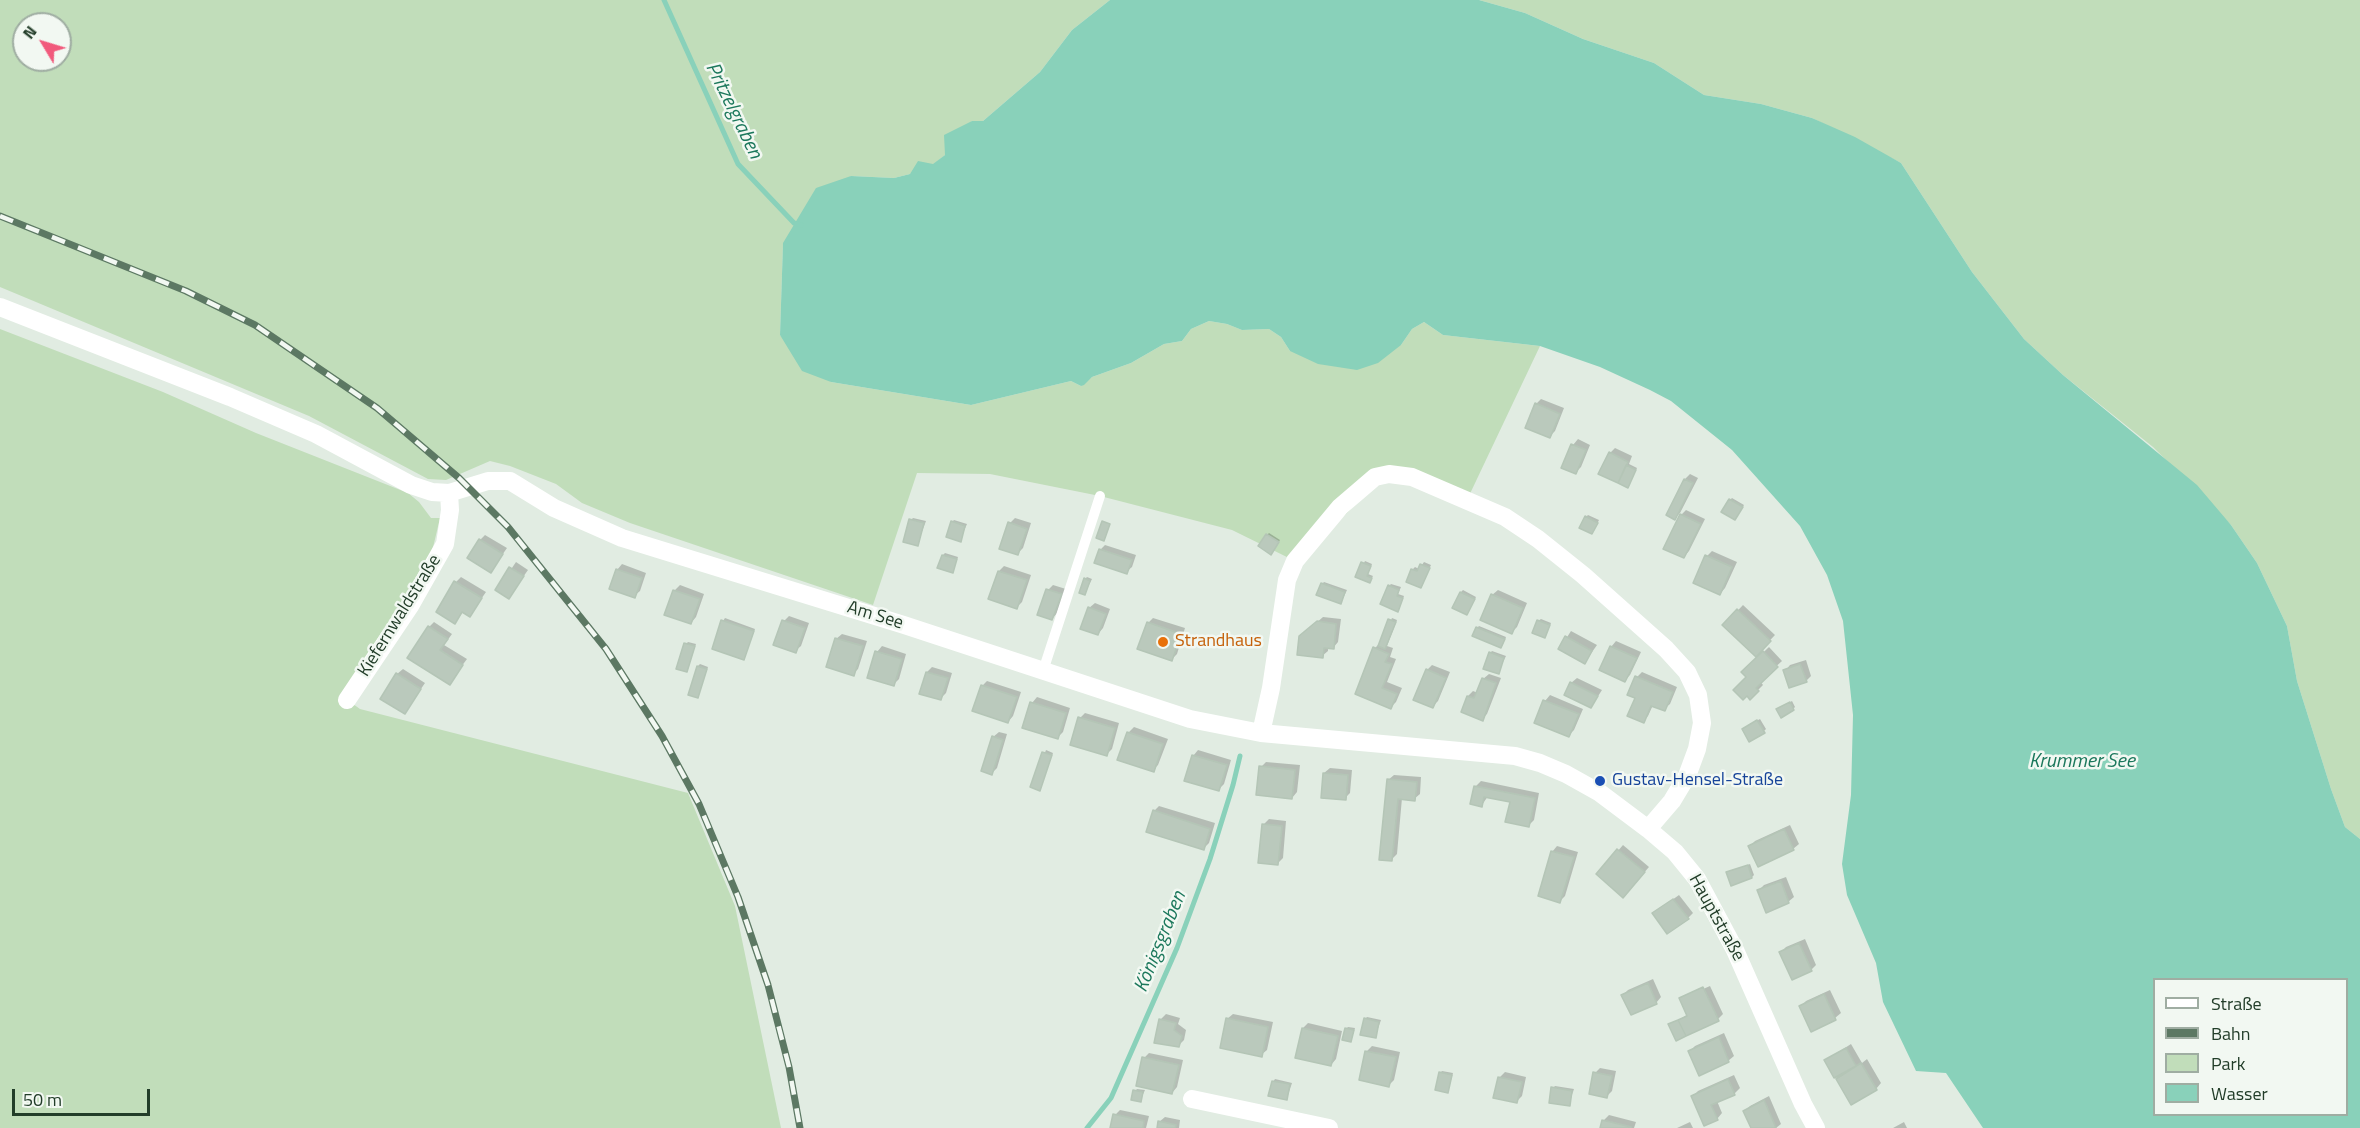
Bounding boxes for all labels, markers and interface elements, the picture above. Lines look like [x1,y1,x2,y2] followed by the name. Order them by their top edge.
[12,12,72,72] north arrow
[17,20,42,44] text: N
[699,59,767,163] water label: Pritzelgraben
[354,551,446,681] street label: Kiefernwaldstraße
[844,597,906,635] street label: Am See
[1175,631,1262,653] place label: Strandhaus
[1156,635,1170,649] marker: Strandhaus
[2029,750,2135,774] water label: Krummer See
[1612,770,1783,792] place label: Gustav-Hensel-Straße
[1593,774,1607,788] marker: Gustav-Hensel-Straße
[1683,871,1749,965] street label: Hauptstraße
[1130,888,1192,996] water label: Königsgraben
[2153,978,2348,1116] legend
[2211,990,2262,1017] text: Straße
[2211,1020,2250,1047] text: Bahn
[2211,1050,2245,1077] text: Park
[15,1077,153,1115] scale bar
[2211,1080,2268,1107] text: Wasser
[23,1086,62,1113] text: 50 m

